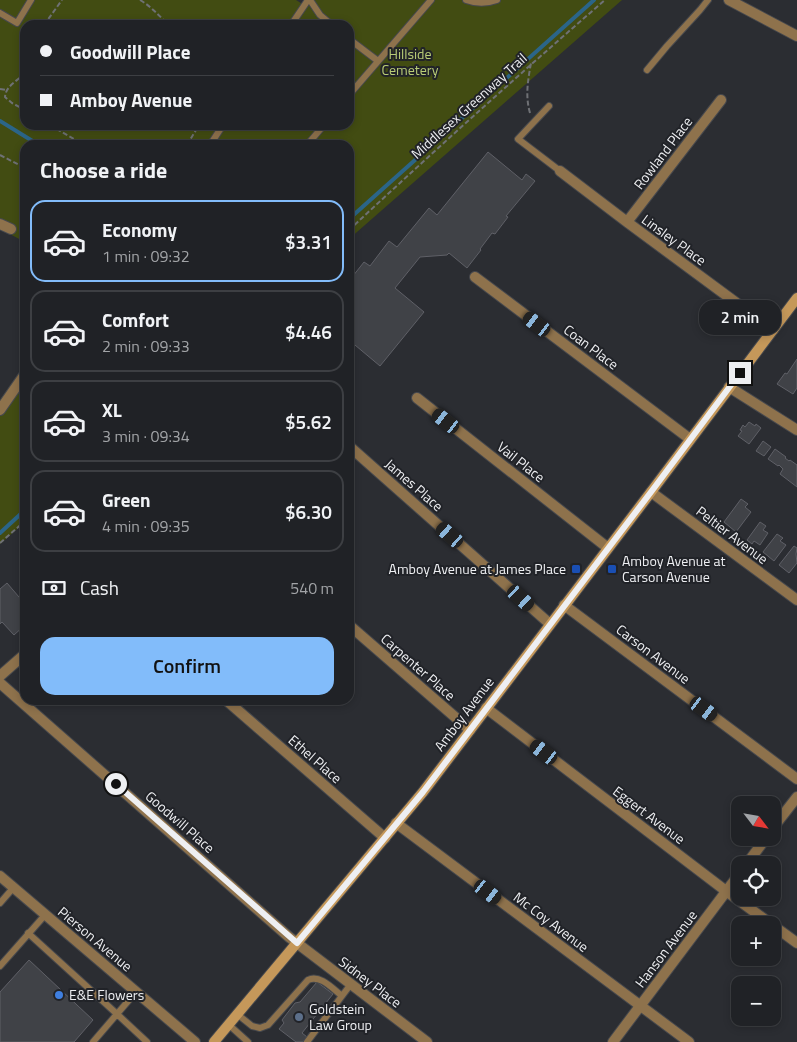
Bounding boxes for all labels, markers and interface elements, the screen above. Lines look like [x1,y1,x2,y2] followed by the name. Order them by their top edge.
[70,37,190,66] text: Goodwill Place
[382,43,439,80] park label: Hillside Cemetery
[406,48,531,163] street label: Middlesex Greenway Trail
[70,85,192,114] text: Amboy Avenue
[628,112,697,194] street label: Rowland Place
[40,153,167,187] text: Choose a ride
[638,209,711,270] street label: Linsley Place
[102,215,177,244] text: Economy
[42,219,87,264] icon: car
[285,227,332,256] text: $3.31
[102,244,190,268] text: 1 min · 09:32
[699,300,781,336] callout: 2 min
[102,305,169,334] text: Comfort
[721,305,759,329] text: 2 min
[42,309,87,354] icon: car
[520,309,553,339] car
[285,317,332,346] text: $4.46
[559,319,623,374] street label: Coan Place
[102,334,190,358] text: 2 min · 09:33
[729,362,751,384] route end
[102,395,122,424] text: XL
[42,399,87,444] icon: car
[429,406,462,436] car
[285,407,332,436] text: $5.62
[102,424,190,448] text: 3 min · 09:34
[493,436,550,487] street label: Vail Place
[381,453,448,516] street label: James Place
[102,485,151,514] text: Green
[42,489,87,534] icon: car
[285,497,332,526] text: $6.30
[692,501,773,569] street label: Peltier Avenue
[102,514,190,538] text: 4 min · 09:35
[433,519,466,551] car
[622,550,725,587] place label: Amboy Avenue at Carson Avenue
[389,558,566,579] place label: Amboy Avenue at James Place
[570,563,582,575] marker: Amboy Avenue at James Place
[606,563,618,575] marker: Amboy Avenue at Carson Avenue
[80,573,119,602] text: Cash
[40,574,68,602] icon: cash
[290,576,334,600] text: 540 m
[504,582,537,614] car
[612,619,695,688] street label: Carson Avenue
[376,628,460,705] street label: Carpenter Place
[40,637,334,695] button: Confirm
[429,672,499,755] street label: Amboy Avenue
[687,694,720,724] car
[284,729,347,788] street label: Ethel Place
[527,737,560,767] car
[105,773,127,795] route start
[609,780,690,849] street label: Eggert Avenue
[141,786,220,858] street label: Goodwill Place
[731,796,781,846] north arrow
[731,796,781,1026] map controls
[731,856,781,906] button: locate
[471,877,504,907] car
[509,886,593,957] street label: Mc Coy Avenue
[53,901,137,976] street label: Pierson Avenue
[629,906,702,992] street label: Hanson Avenue
[731,916,781,966] button: +
[334,951,406,1012] street label: Sidney Place
[731,976,781,1026] button: −
[69,984,144,1005] place label: E&E Flowers
[53,989,65,1001] marker: E&E Flowers
[309,998,372,1035] place label: Goldstein Law Group
[293,1011,305,1023] marker: Goldstein Law Group

